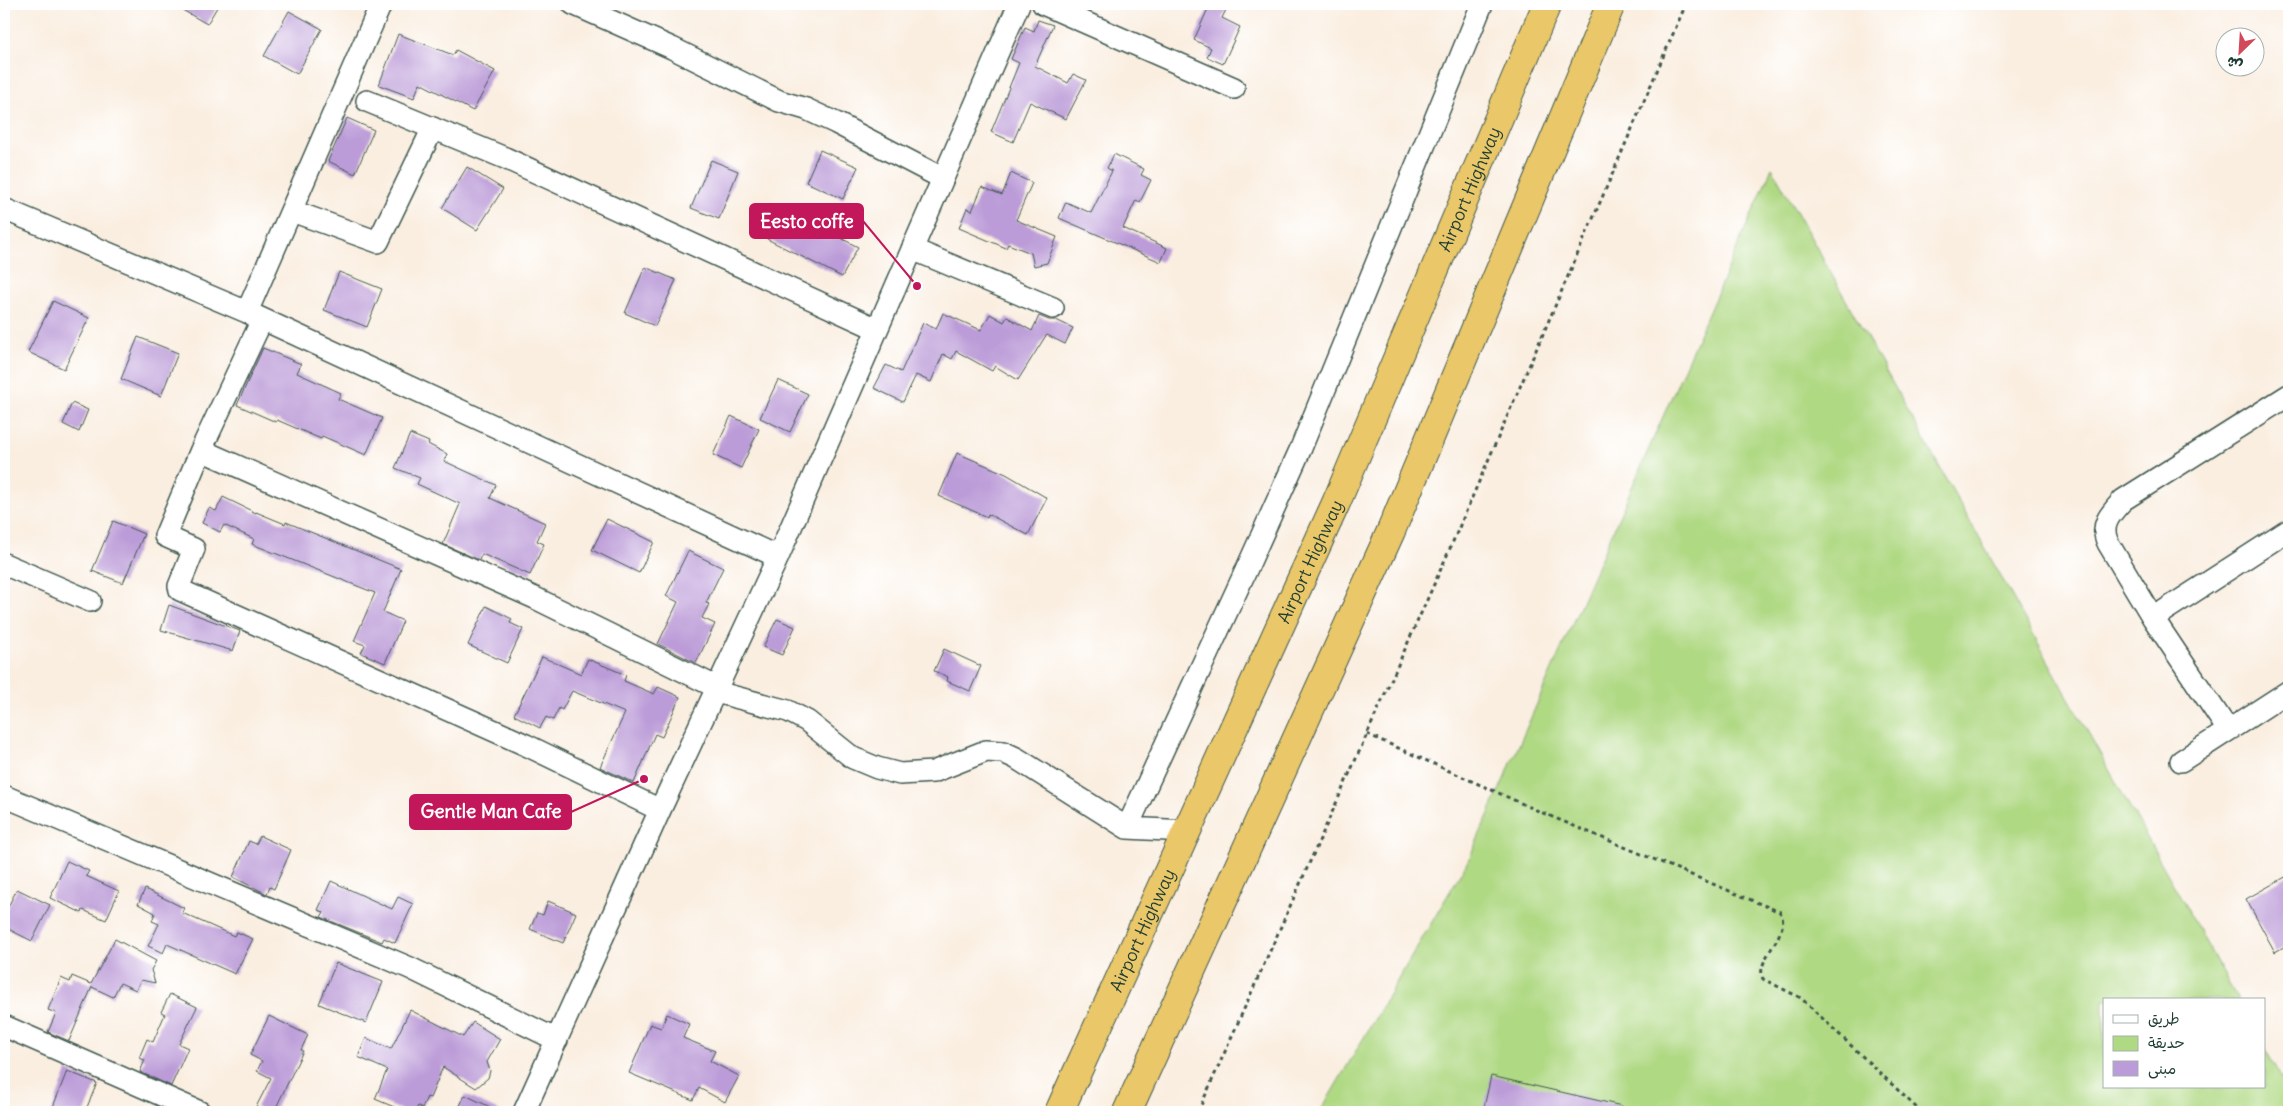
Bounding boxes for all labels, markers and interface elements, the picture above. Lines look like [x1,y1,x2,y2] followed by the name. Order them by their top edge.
[2216,28,2266,78] north arrow
[2224,52,2245,75] text: ش
[1432,123,1505,255] street label: Airport Highway
[750,204,863,238] callout: Eesto coffe
[760,209,854,233] text: Eesto coffe
[1271,496,1347,627] street label: Airport Highway
[410,795,571,829] callout: Gentle Man Cafe
[420,799,562,823] text: Gentle Man Cafe
[1104,865,1180,995] street label: Airport Highway
[2103,998,2266,1088] legend
[2148,1009,2180,1028] text: طريق
[2148,1033,2185,1052] text: حديقة
[2148,1059,2176,1079] text: مبنى

